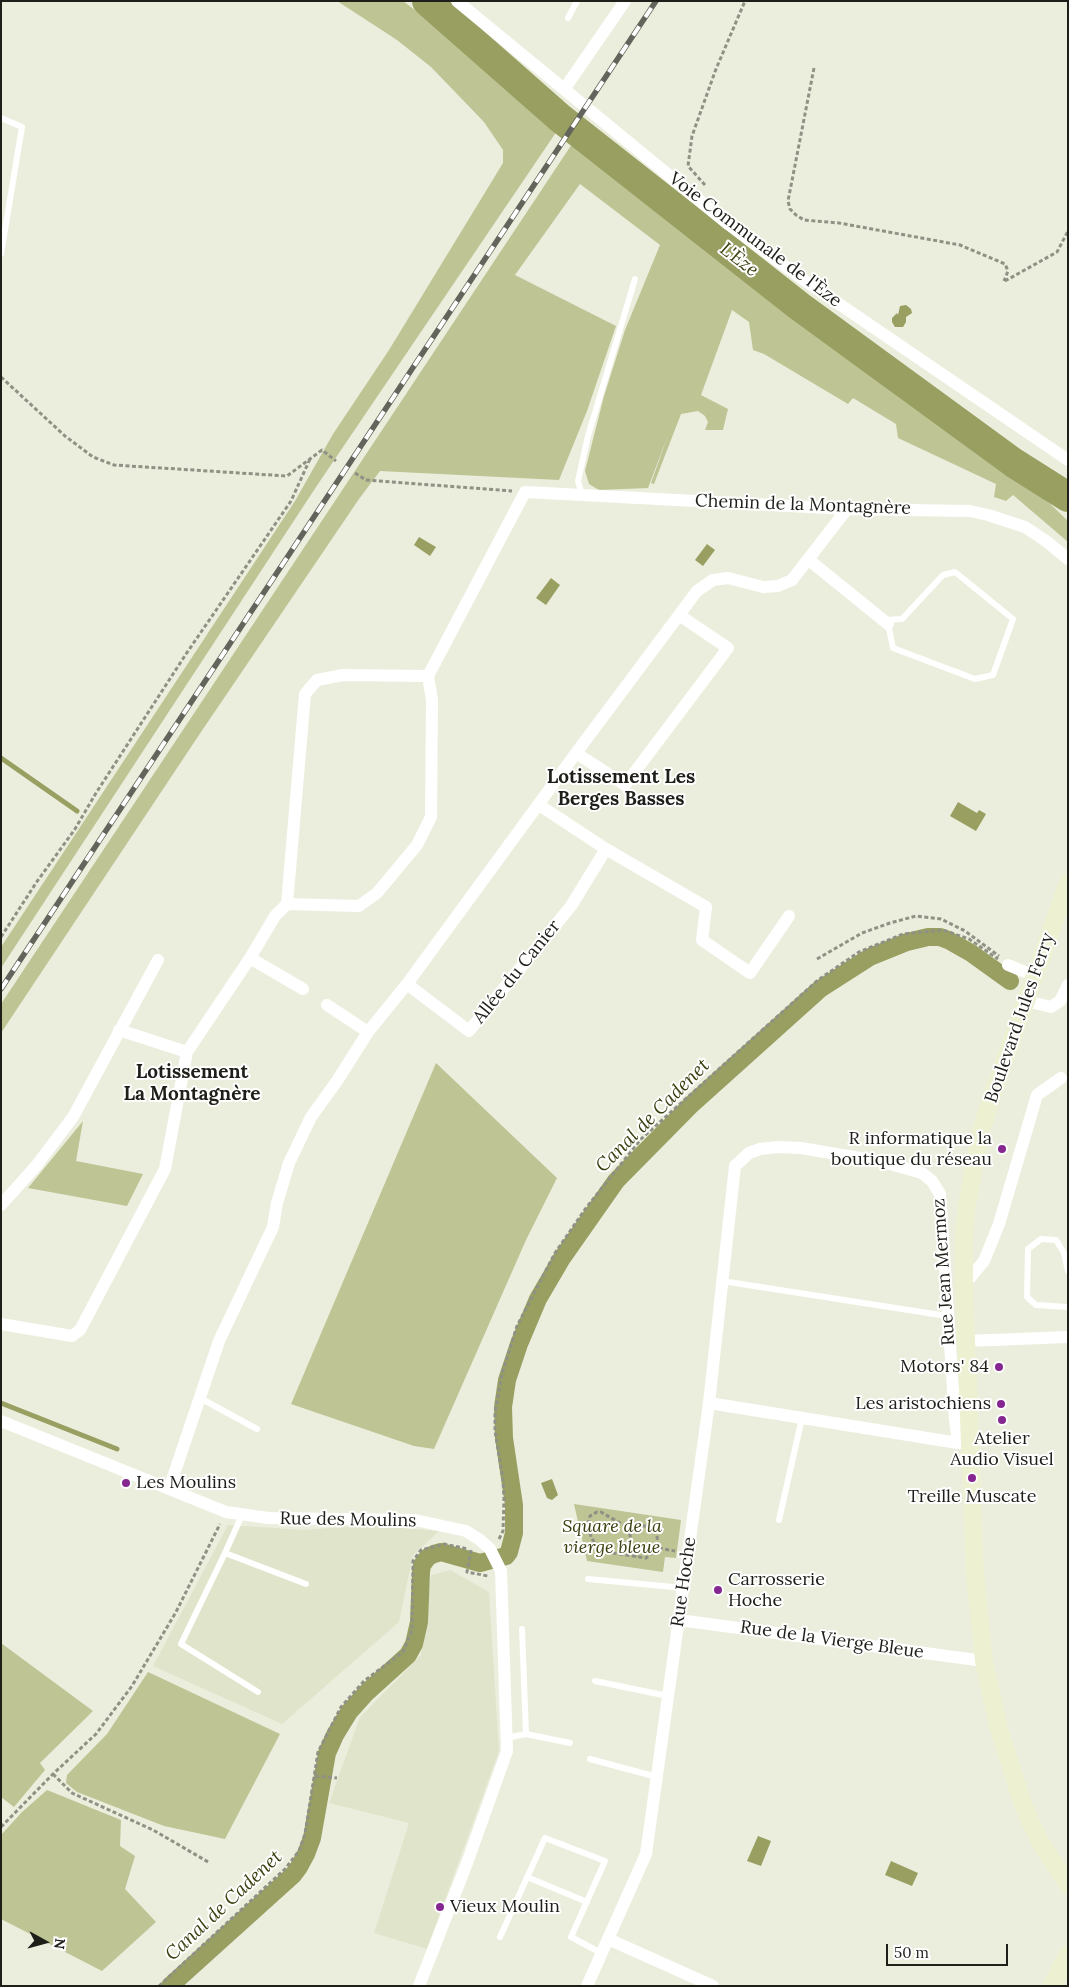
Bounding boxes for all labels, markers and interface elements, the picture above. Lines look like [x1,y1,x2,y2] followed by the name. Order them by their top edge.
[664,168,846,312] street label: Voie Communale de l'Èze
[715,238,763,282] water label: L'Èze
[695,490,911,520] street label: Chemin de la Montagnère
[547,767,695,811] district label: Lotissement Les Berges Basses
[469,916,565,1028] street label: Allée du Canier
[981,930,1059,1106] street label: Boulevard Jules Ferry
[591,1054,715,1178] water label: Canal de Cadenet
[123,1062,261,1106] district label: Lotissement La Montagnère
[831,1128,992,1170] place label: R informatique la boutique du réseau
[996,1143,1008,1155] marker: R informatique la boutique du réseau
[928,1198,960,1346] street label: Rue Jean Mermoz
[900,1356,989,1378] place label: Motors' 84
[993,1361,1005,1373] marker: Motors' 84
[855,1393,991,1415] place label: Les aristochiens
[995,1398,1007,1410] marker: Les aristochiens
[996,1414,1008,1426] marker: Atelier Audio Visuel
[950,1428,1054,1470] place label: Atelier Audio Visuel
[136,1472,236,1494] place label: Les Moulins
[966,1472,978,1484] marker: Treille Muscate
[120,1477,132,1489] marker: Les Moulins
[907,1486,1037,1508] place label: Treille Muscate
[279,1508,417,1532] street label: Rue des Moulins
[562,1516,662,1558] park label: Square de la vierge bleue
[667,1536,701,1628] street label: Rue Hoche
[728,1569,825,1612] place label: Carrosserie Hoche
[712,1584,724,1596] marker: Carrosserie Hoche
[739,1616,925,1664] street label: Rue de la Vierge Bleue
[161,1846,287,1966] water label: Canal de Cadenet
[450,1896,560,1918] place label: Vieux Moulin
[434,1901,446,1913] marker: Vieux Moulin
[20,1917,70,1967] north arrow
[889,1934,1012,1966] scale bar
[50,1937,69,1950] text: N
[894,1943,929,1962] text: 50 m

